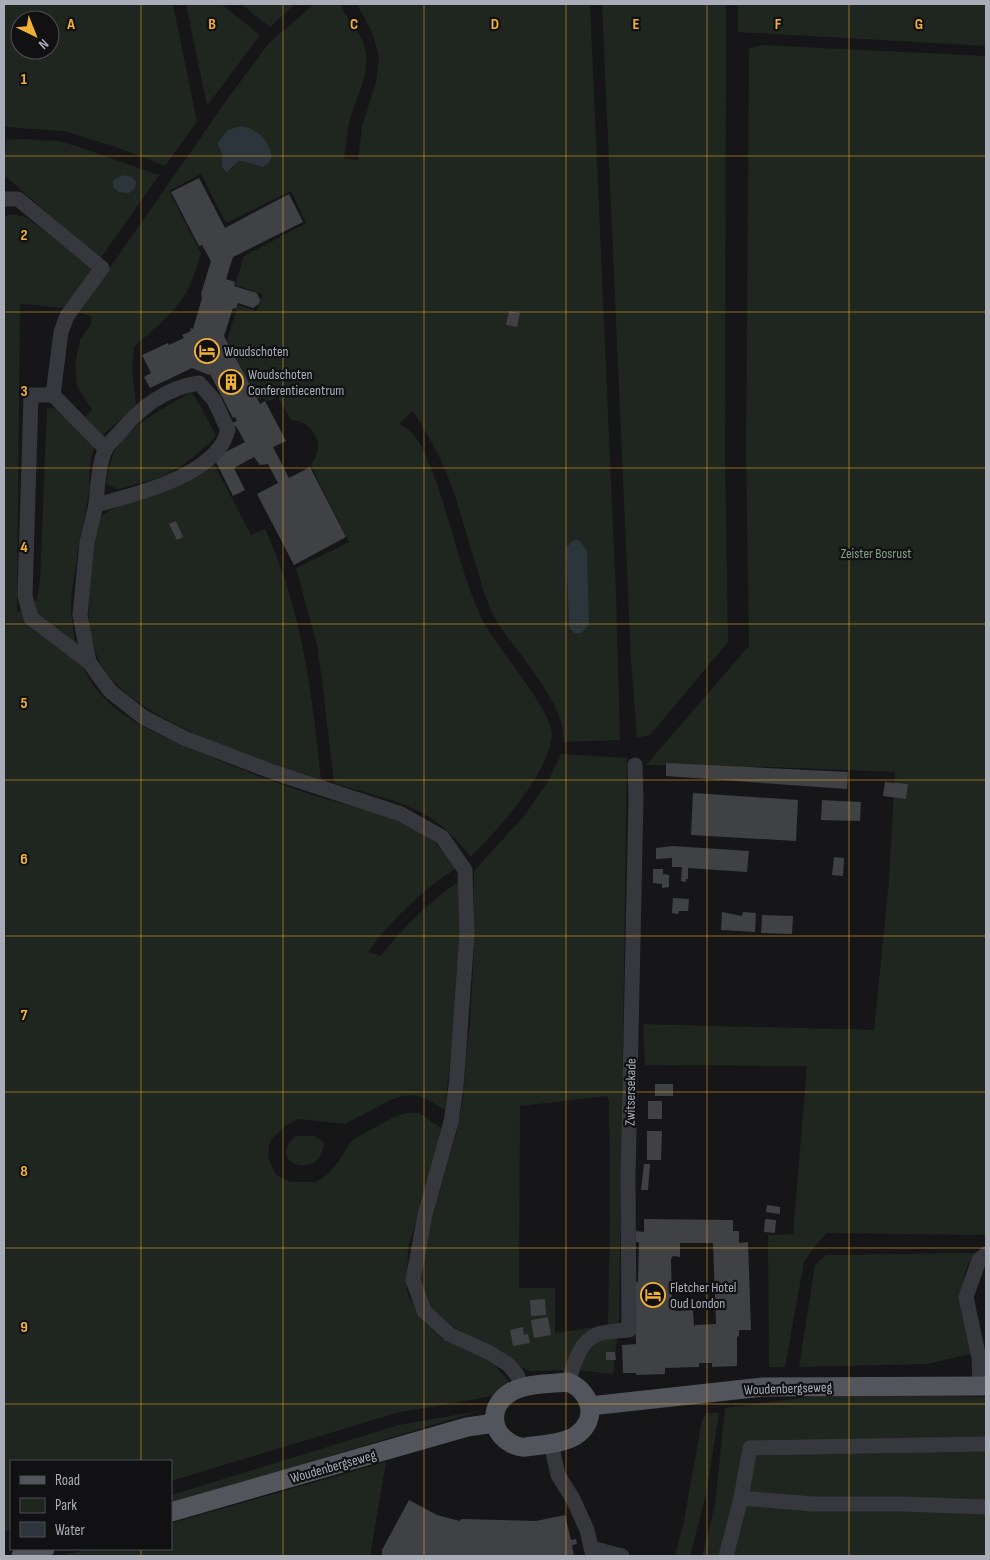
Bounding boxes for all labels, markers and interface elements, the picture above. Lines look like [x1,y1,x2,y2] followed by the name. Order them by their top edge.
[10,10,60,60] north arrow
[66,15,75,34] text: A
[208,15,216,34] text: B
[350,15,358,34] text: C
[491,15,499,34] text: D
[633,15,640,34] text: E
[775,15,782,34] text: F
[915,15,923,34] text: G
[35,35,52,53] text: N
[21,70,28,89] text: 1
[20,226,28,245] text: 2
[194,338,220,364] hotel icon: Woudschoten
[224,343,289,360] place label: Woudschoten
[248,366,344,399] place label: Woudschoten Conferentiecentrum
[218,369,244,395] building icon: Woudschoten Conferentiecentrum
[20,382,28,401] text: 3
[20,538,28,557] text: 4
[840,545,912,562] park label: Zeister Bosrust
[20,694,28,713] text: 5
[20,850,28,869] text: 6
[21,1006,28,1025] text: 7
[621,1058,640,1126] street label: Zwitsersekade
[20,1162,28,1181] text: 8
[670,1279,736,1312] place label: Fletcher Hotel Oud London
[640,1282,666,1308] hotel icon: Fletcher Hotel Oud London
[20,1318,28,1337] text: 9
[744,1378,833,1399] street label: Woudenbergseweg
[288,1446,378,1487] street label: Woudenbergseweg
[10,1460,172,1550] legend
[55,1471,80,1490] text: Road
[55,1496,77,1515] text: Park
[55,1521,86,1540] text: Water

